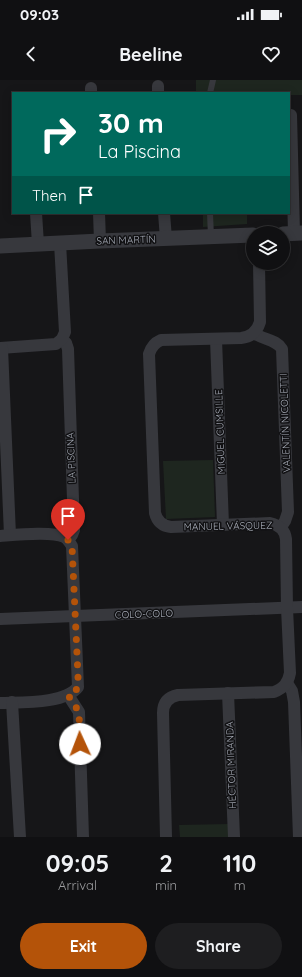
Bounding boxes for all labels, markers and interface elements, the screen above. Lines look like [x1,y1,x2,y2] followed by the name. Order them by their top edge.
[20,5,59,24] text: 09:03
[20,43,42,65] icon: back
[119,43,183,66] text: Beeline
[260,43,282,65] icon: heart
[98,105,164,140] text: 30 m
[32,108,84,160] icon: right
[98,140,181,163] text: La Piscina
[75,184,97,206] icon: arrive
[32,186,67,205] text: Then
[246,226,290,270] map controls
[246,226,290,270] button: layers
[96,232,156,248] street label: SAN MARTÍN
[277,373,293,473] street label: VALENTÍN NICOLETTI
[212,389,228,475] street label: MIGUEL CUMSILLE
[64,432,78,484] street label: LA PISCINA
[51,499,85,540] pin
[57,505,79,527] icon: arrive
[184,519,272,533] street label: MANUEL VÁSQUEZ
[115,606,174,622] street label: COLO-COLO
[223,721,239,809] street label: HÉCTOR MIRANDA
[59,723,101,765] position arrow
[46,848,109,878] text: 09:05
[159,848,173,878] text: 2
[223,848,256,878] text: 110
[58,877,97,893] text: Arrival
[155,877,177,893] text: min
[234,877,245,893] text: m
[20,923,147,969] button: Exit
[155,923,282,969] button: Share

